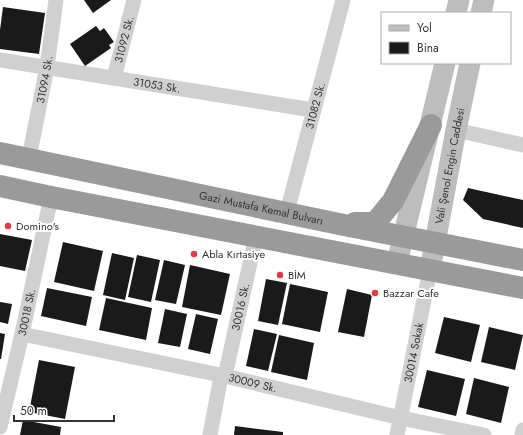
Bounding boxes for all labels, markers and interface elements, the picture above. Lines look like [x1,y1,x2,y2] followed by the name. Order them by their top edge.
[381,12,511,64] legend
[110,14,138,64] street label: 31092 Sk.
[417,19,432,37] text: Yol
[417,39,439,57] text: Bina
[32,55,56,105] street label: 31094 Sk.
[132,73,182,97] street label: 31053 Sk.
[301,81,329,131] street label: 31082 Sk.
[431,106,468,225] street label: Vali Şenol Engin Caddesi
[198,187,325,229] street label: Gazi Mustafa Kemal Bulvarı
[16,218,59,234] place label: Domino's
[3,221,13,231] marker: Domino's
[202,246,265,262] place label: Abla Kırtasiye
[189,249,199,259] marker: Abla Kırtasiye
[288,267,306,283] place label: BİM
[275,270,285,280] marker: BİM
[227,281,253,332] street label: 30016 Sk.
[383,285,439,301] place label: Bazzar Cafe
[14,287,39,337] street label: 30018 Sk.
[370,288,380,298] marker: Bazzar Cafe
[400,321,427,384] street label: 30014 Sokak
[227,369,279,396] street label: 30009 Sk.
[14,397,114,423] scale bar
[20,402,47,420] text: 50 m

